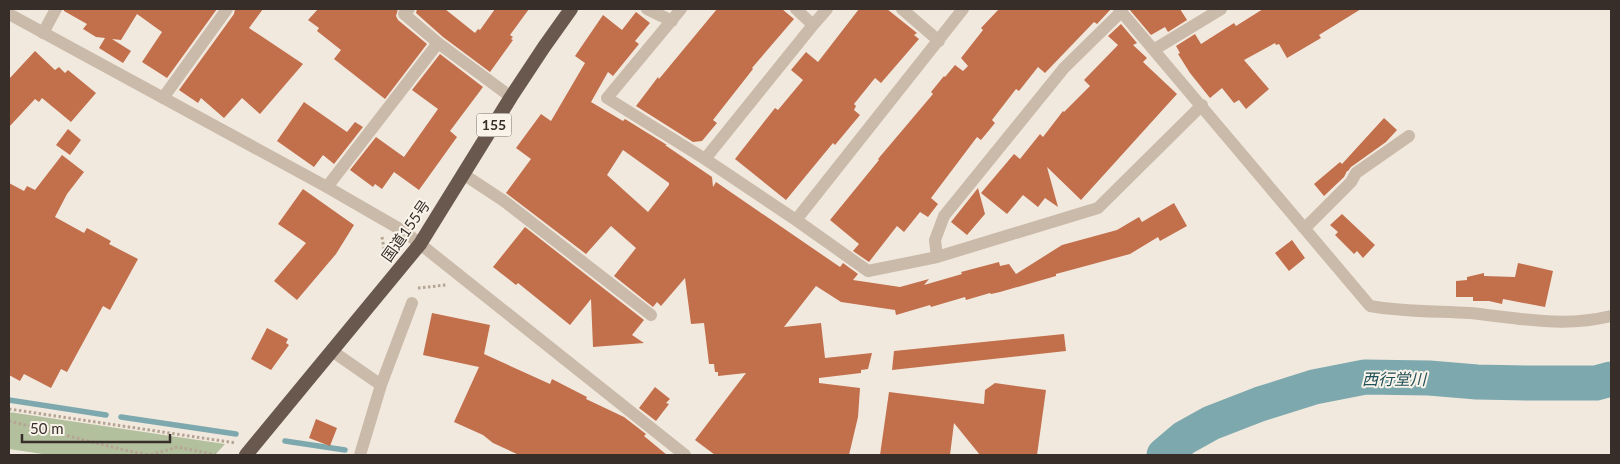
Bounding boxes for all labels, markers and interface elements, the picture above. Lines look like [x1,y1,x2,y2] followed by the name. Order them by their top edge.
[476,114,512,136] road number: 155
[377,196,433,265] street label: 国道155号
[1362,369,1428,388] water label: 西行堂川
[22,412,170,444] scale bar
[30,419,64,437] text: 50 m

